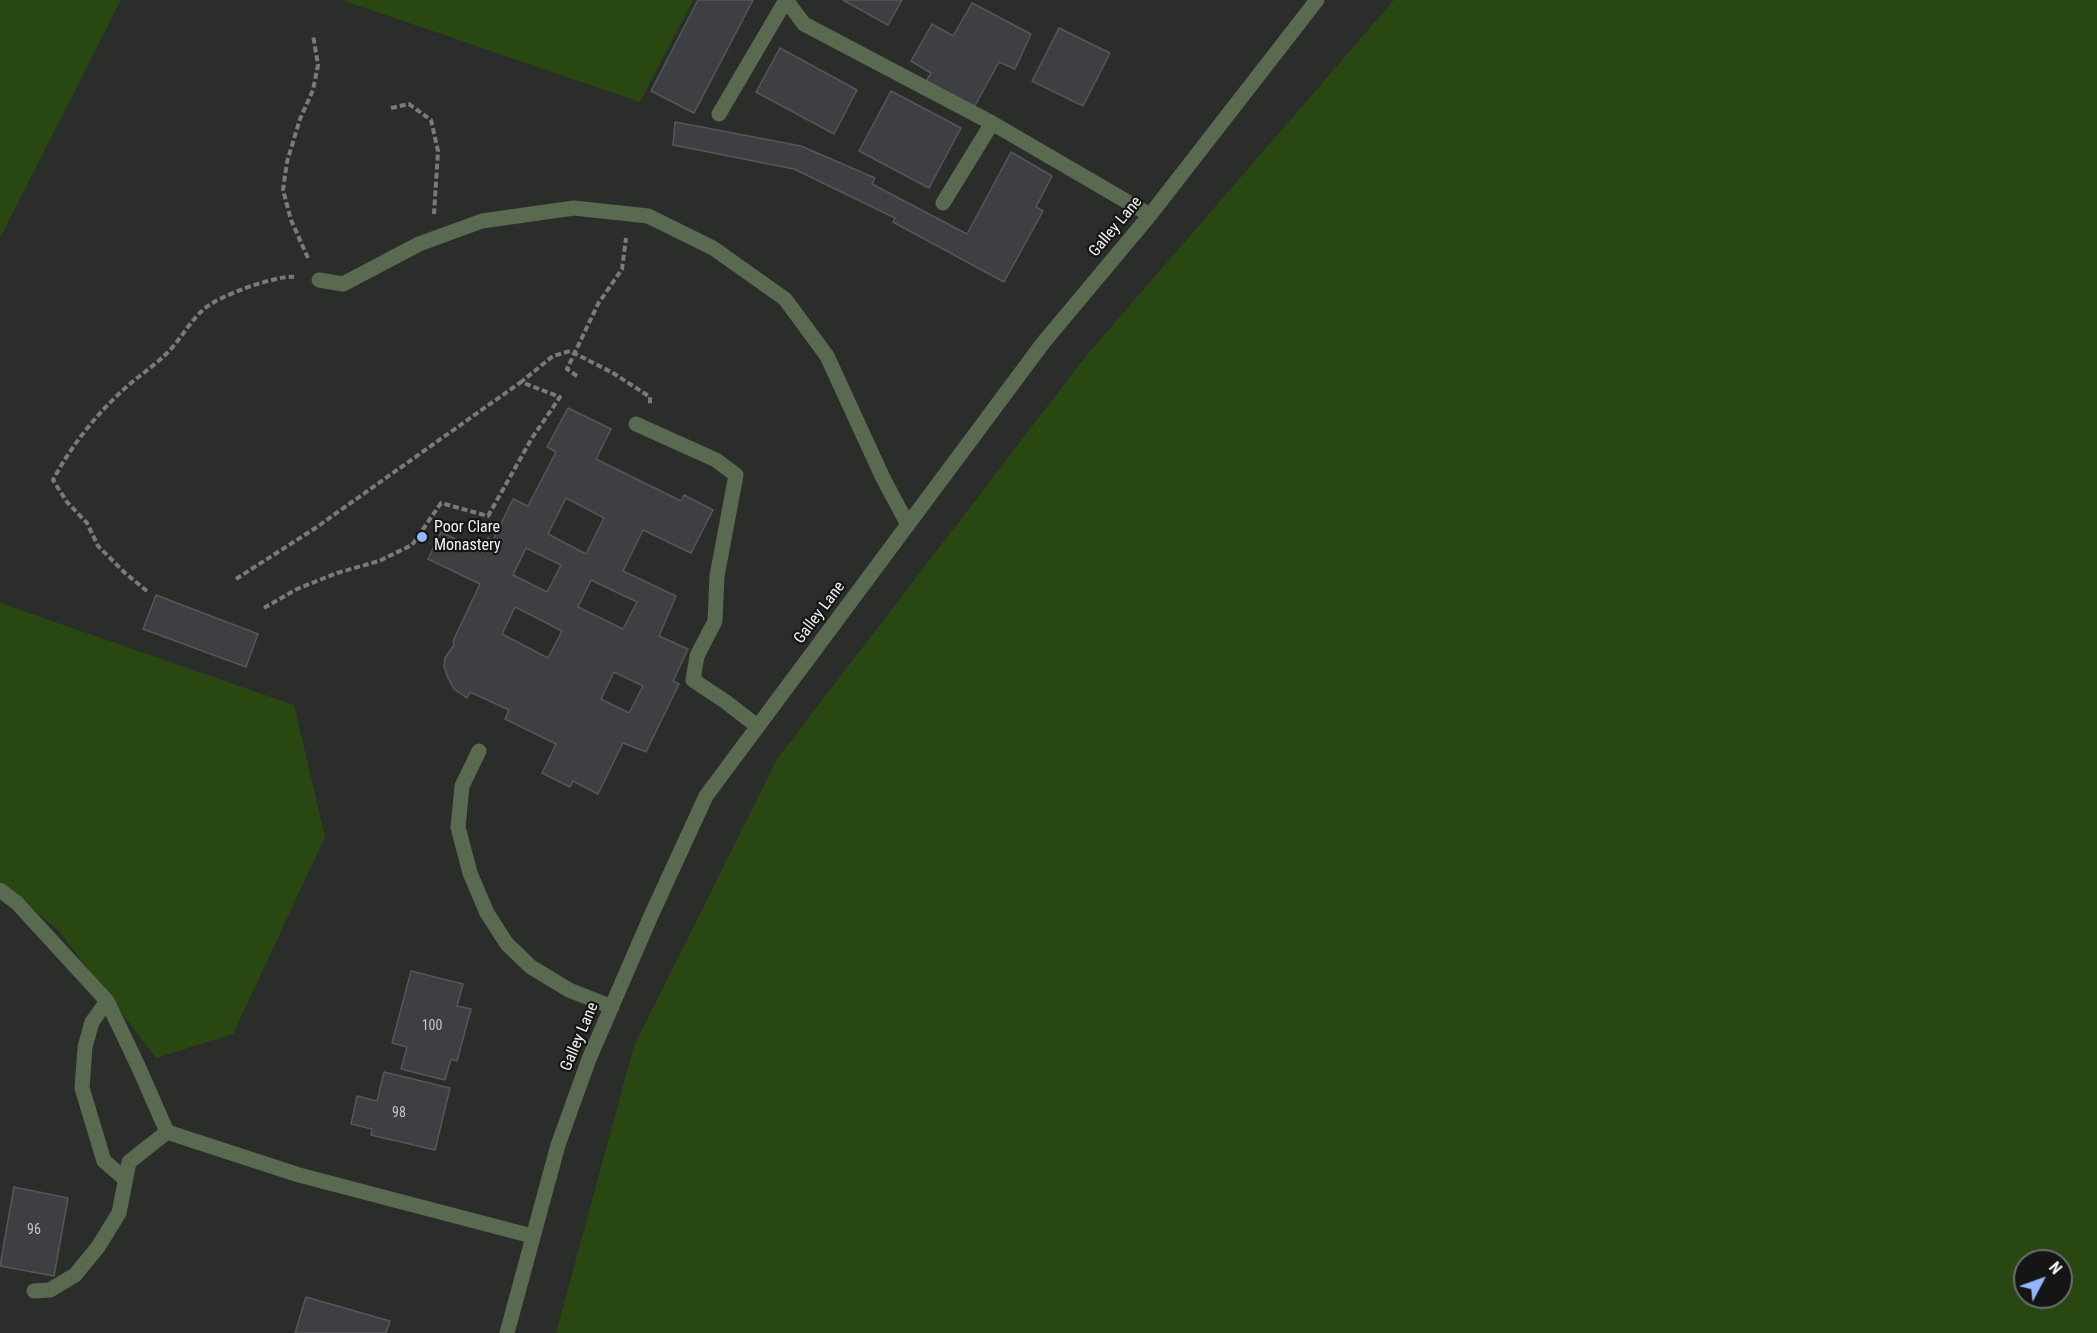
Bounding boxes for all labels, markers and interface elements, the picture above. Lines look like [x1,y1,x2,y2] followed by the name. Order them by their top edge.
[1085,193,1147,261] street label: Galley Lane
[434,518,501,556] place label: Poor Clare Monastery
[415,530,429,544] marker: Poor Clare Monastery
[790,578,850,648] street label: Galley Lane
[557,1000,603,1074] street label: Galley Lane
[422,1018,442,1034] house number: 100
[392,1105,406,1121] house number: 98
[27,1222,41,1238] house number: 96
[2013,1249,2073,1309] north arrow
[2045,1258,2066,1278] text: N

